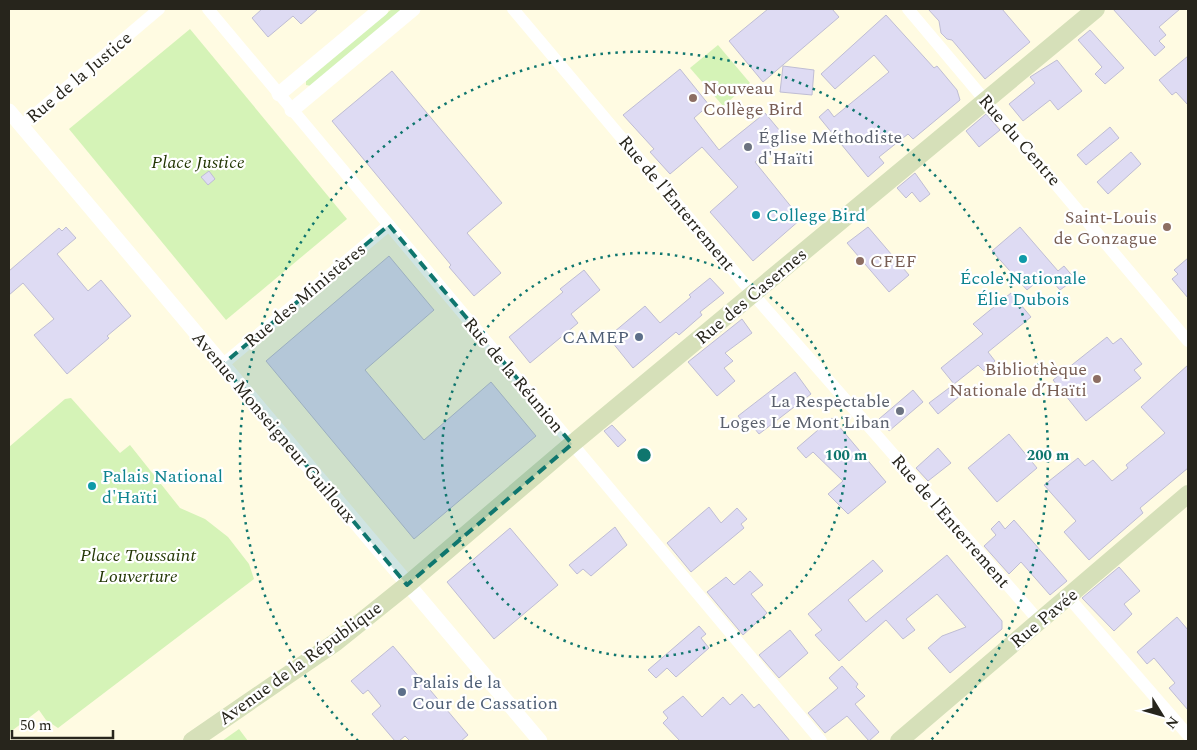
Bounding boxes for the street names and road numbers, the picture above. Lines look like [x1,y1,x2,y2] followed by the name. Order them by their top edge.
[20,25,138,130] street label: Rue de la Justice
[972,88,1067,192] street label: Rue du Centre
[612,130,741,277] street label: Rue de l'Enterrement
[239,236,372,354] street label: Rue des Ministères
[690,241,813,351] street label: Rue des Casernes
[457,311,570,439] street label: Rue de la Réunion
[185,326,362,529] street label: Avenue Monseigneur Guilloux
[885,448,1016,594] street label: Rue de l'Enterrement
[1005,582,1084,655] street label: Rue Pavée
[213,595,388,732] street label: Avenue de la République

